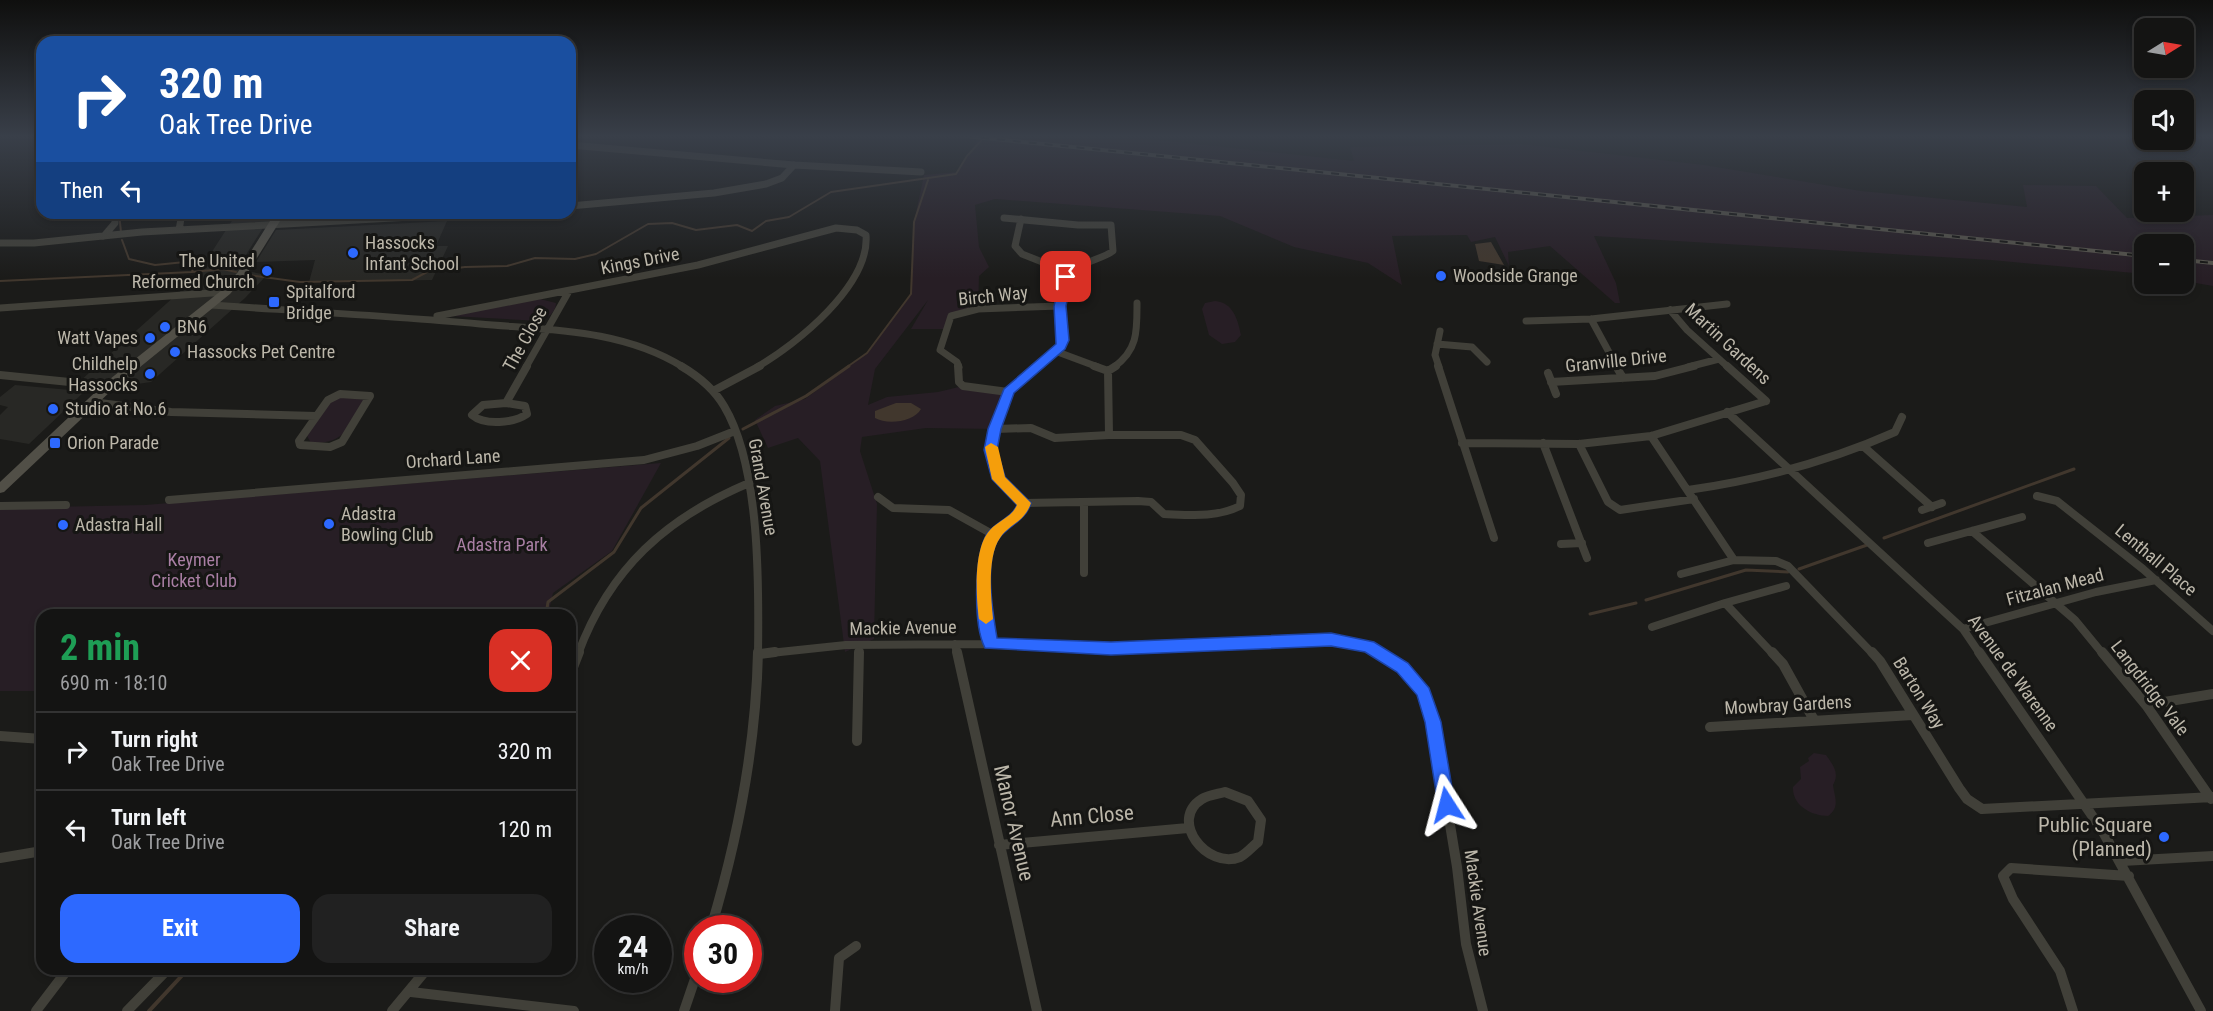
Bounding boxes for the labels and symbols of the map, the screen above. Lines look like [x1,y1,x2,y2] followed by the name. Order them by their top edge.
[2134,18,2194,78] north arrow
[365,232,459,274] place label: Hassocks Infant School
[599,243,681,278] street label: Kings Drive
[346,246,360,260] marker: Hassocks Infant School
[132,250,255,292] place label: The United Reformed Church
[1040,251,1091,302] pin
[260,264,274,278] marker: The United Reformed Church
[1453,265,1578,286] place label: Woodside Grange
[1434,269,1448,283] marker: Woodside Grange
[286,281,355,323] place label: Spitalford Bridge
[957,281,1029,310] street label: Birch Way
[267,295,281,309] marker: Spitalford Bridge
[1681,299,1775,389] street label: Martin Gardens
[498,303,551,375] street label: The Close
[177,316,207,337] place label: BN6
[158,320,172,334] marker: BN6
[57,327,138,348] place label: Watt Vapes
[143,331,157,345] marker: Watt Vapes
[187,341,335,362] place label: Hassocks Pet Centre
[168,345,182,359] marker: Hassocks Pet Centre
[1564,345,1668,376] street label: Granville Drive
[68,353,138,395] place label: Childhelp Hassocks
[143,367,157,381] marker: Childhelp Hassocks
[65,398,167,419] place label: Studio at No.6
[46,402,60,416] marker: Studio at No.6
[67,432,159,453] place label: Orion Parade
[48,436,62,450] marker: Orion Parade
[745,437,782,537] street label: Grand Avenue
[405,445,501,472] street label: Orchard Lane
[341,503,434,545] place label: Adastra Bowling Club
[75,514,162,535] place label: Adastra Hall
[322,517,336,531] marker: Adastra Bowling Club
[56,518,70,532] marker: Adastra Hall
[2111,519,2201,600] street label: Lenthall Place
[456,534,548,555] park label: Adastra Park
[151,549,237,591] park label: Keymer Cricket Club
[2004,563,2106,610] street label: Fitzalan Mead
[1964,610,2063,735] street label: Avenue de Warenne
[849,616,957,639] street label: Mackie Avenue
[2107,636,2194,739] street label: Langdridge Vale
[1889,653,1950,733] street label: Barton Way
[1724,691,1852,718] street label: Mowbray Gardens
[989,763,1039,883] street label: Manor Avenue
[1415,773,1479,837] position arrow
[1049,800,1135,832] street label: Ann Close
[2038,813,2152,861] place label: Public Square (Planned)
[2157,830,2171,844] marker: Public Square (Planned)
[1461,848,1496,957] street label: Mackie Avenue
[684,915,762,993] speed limit sign: 30

